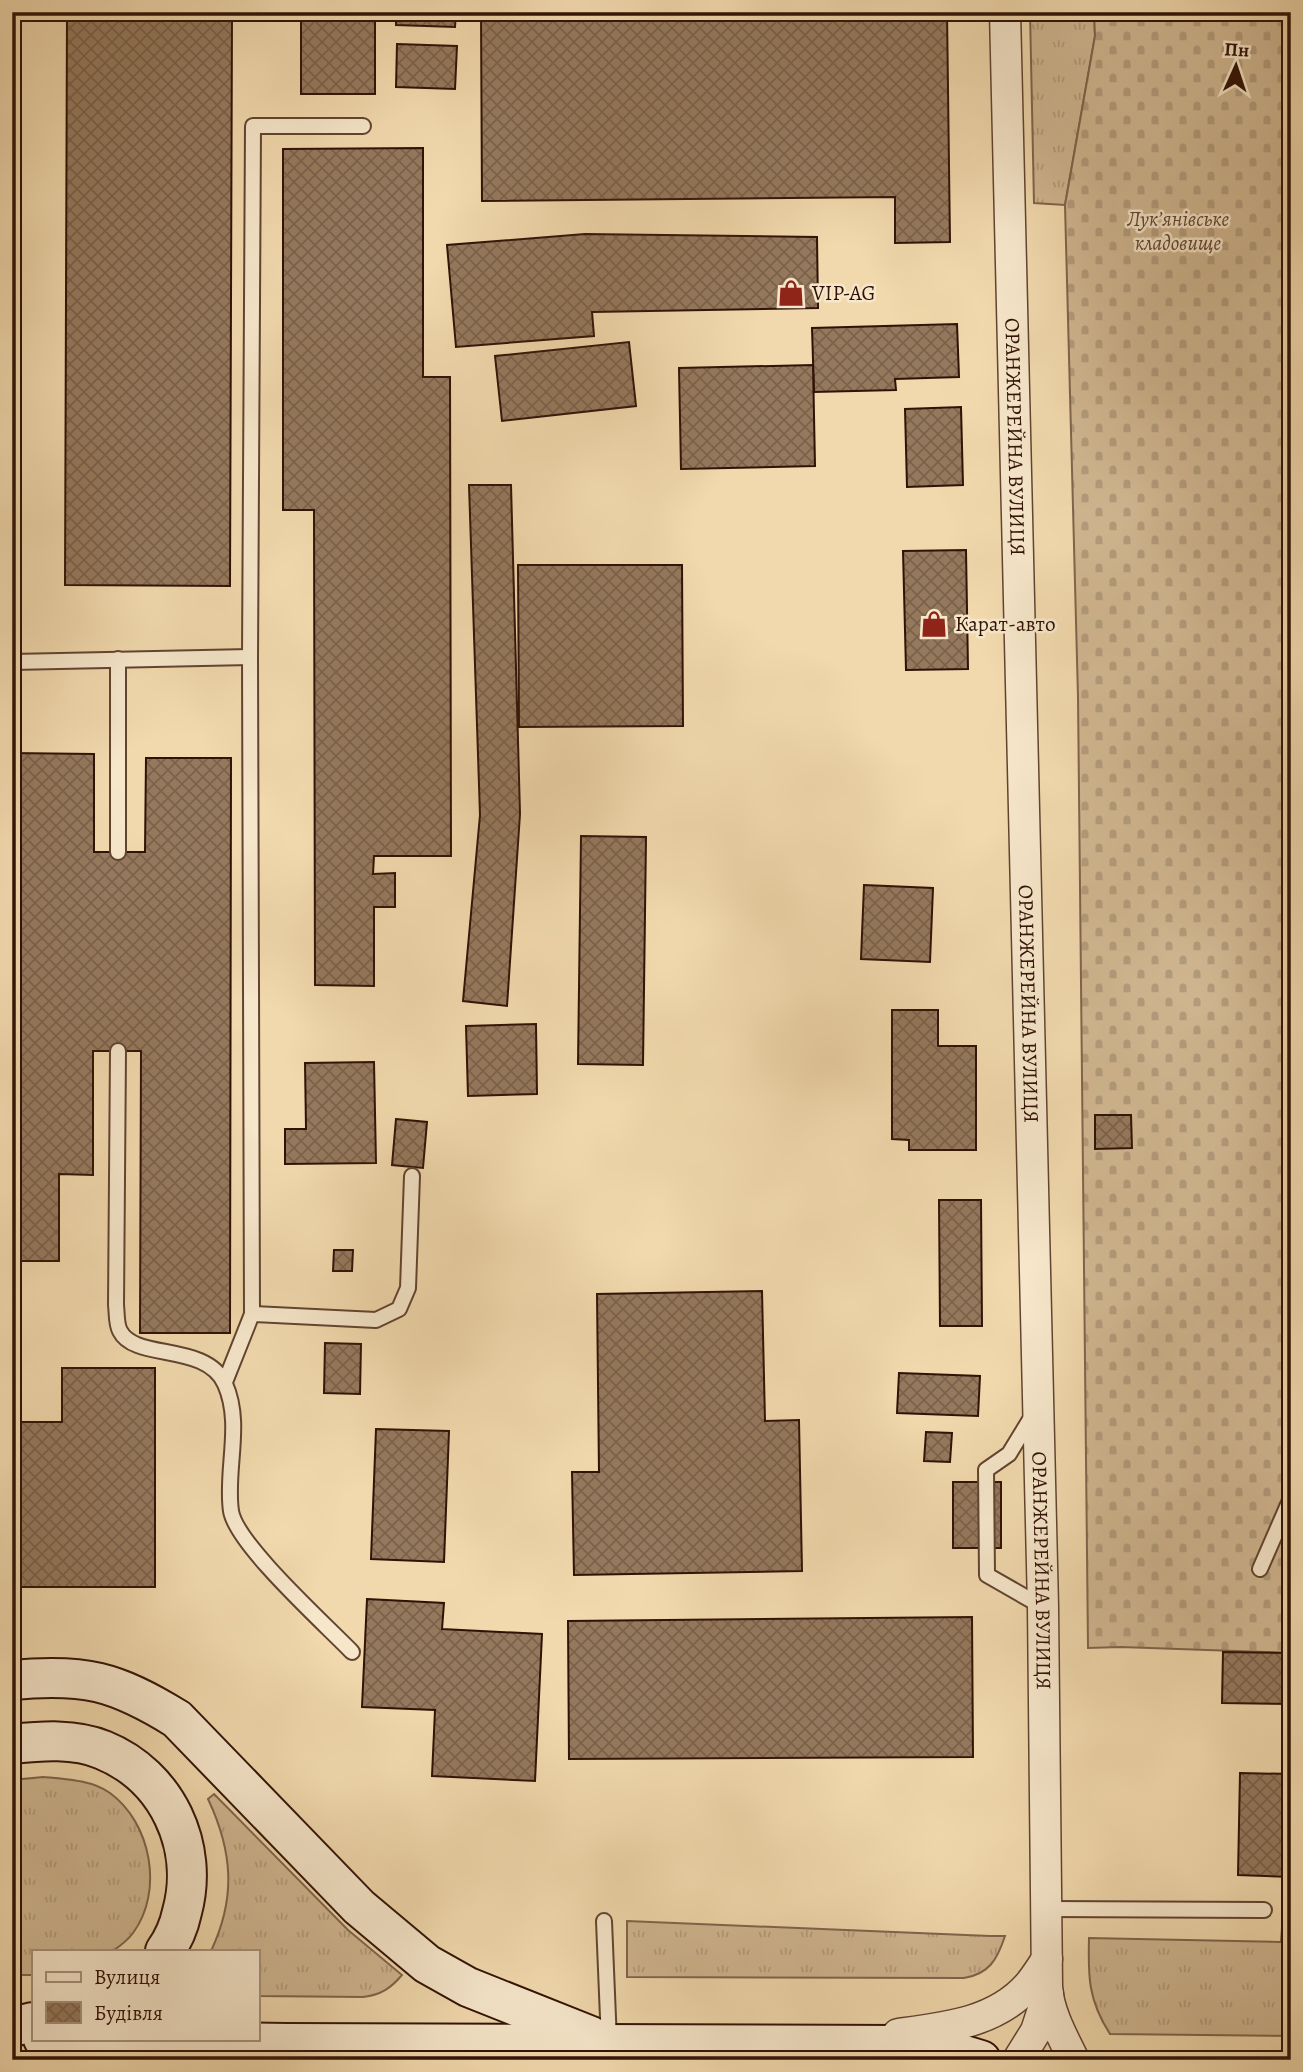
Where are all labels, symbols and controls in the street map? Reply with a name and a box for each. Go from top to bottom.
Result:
north arrow [1202,32,1272,102]
text: Пн [1224,36,1250,64]
park label: Лукʼянівське кладовище [1126,205,1229,257]
shop icon: VIP-AG [776,278,806,308]
place label: VIP-AG [811,279,875,307]
street label: ОРАНЖЕРЕЙНА ВУЛИЦЯ [998,317,1032,556]
shop icon: Карат-авто [919,609,949,639]
place label: Карат-авто [955,610,1056,638]
street label: ОРАНЖЕРЕЙНА ВУЛИЦЯ [1012,884,1045,1123]
street label: ОРАНЖЕРЕЙНА ВУЛИЦЯ [1025,1451,1058,1690]
legend [32,1950,259,2040]
text: Вулиця [94,1963,160,1991]
text: Будівля [94,1999,163,2027]

